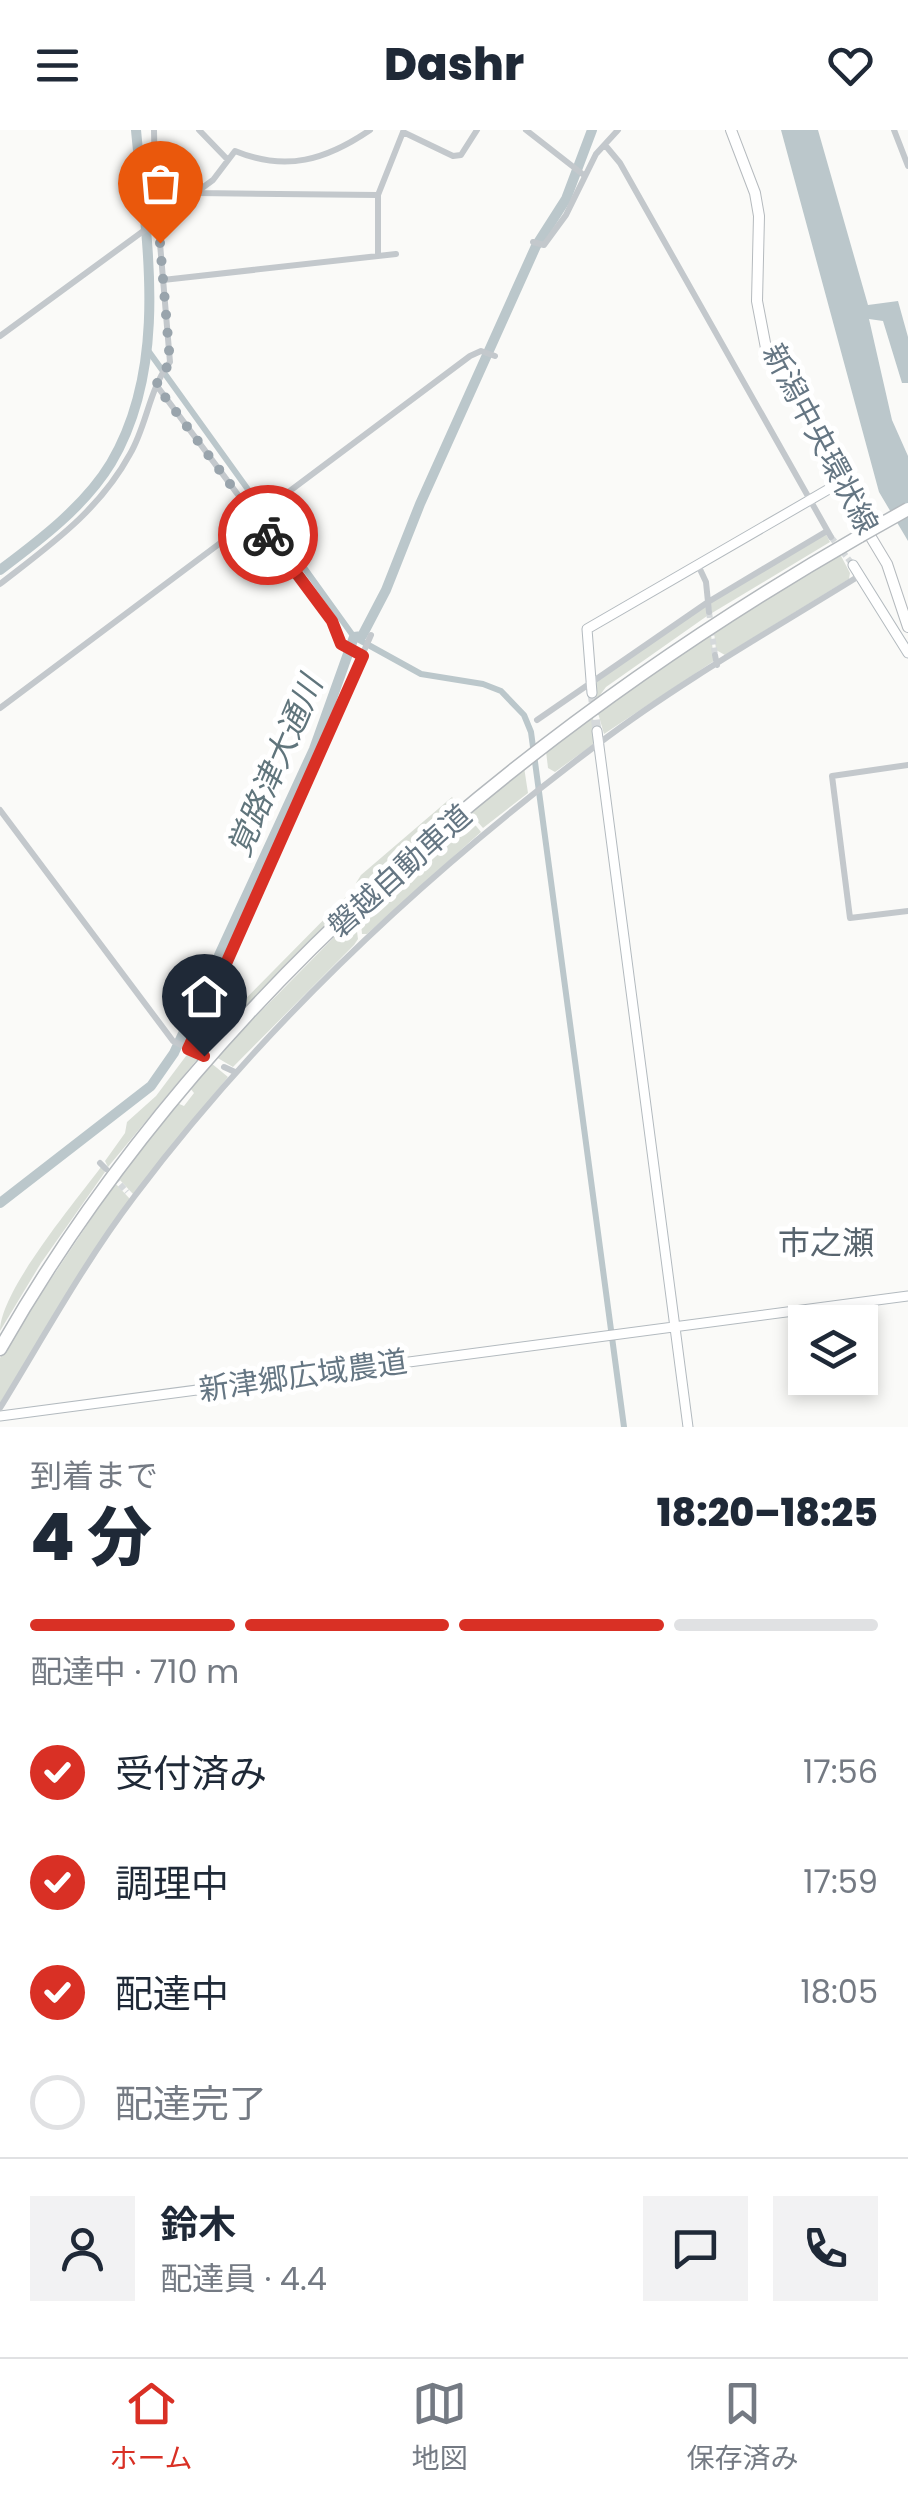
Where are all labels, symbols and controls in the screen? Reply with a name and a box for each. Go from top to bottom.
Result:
text: Dashr [384,33,524,96]
icon: menu [30,38,85,93]
icon: heart [823,38,878,93]
pin [118,141,203,244]
icon: bag [133,156,188,211]
street label: 新潟中央環状線 [752,336,889,542]
courier [218,485,318,585]
icon: bike [241,508,296,563]
water label: 覚路津大通川 [216,666,334,863]
street label: 磐越自動車道 [318,794,481,947]
pin [162,954,247,1057]
icon: home [177,969,232,1024]
district label: 市之瀬 [778,1220,874,1265]
map controls [788,1305,878,1395]
button: layers [788,1305,878,1395]
street label: 新津郷広域農道 [196,1340,410,1411]
text: 到着まで [30,1453,158,1498]
text: 18:20–18:25 [657,1486,878,1539]
text: 4 分 [30,1492,152,1583]
text: 配達中 · 710 m [30,1649,239,1694]
icon: check [30,1745,85,1800]
text: 受付済み [115,1747,267,1800]
text: 17:56 [803,1749,878,1794]
icon: check [30,1855,85,1910]
text: 調理中 [115,1857,229,1910]
text: 17:59 [803,1859,878,1904]
icon: check [30,1965,85,2020]
text: 配達中 [115,1967,229,2020]
text: 18:05 [801,1969,878,2014]
text: 配達完了 [115,2077,267,2130]
button: person [30,2196,135,2301]
button: chat [643,2196,748,2301]
button: phone [773,2196,878,2301]
text: 鈴木 [160,2198,236,2251]
text: 配達員 · 4.4 [160,2256,327,2301]
tab: ホーム [109,2376,193,2480]
tab: 地図 [412,2376,468,2480]
tab: 保存済み [686,2376,799,2480]

